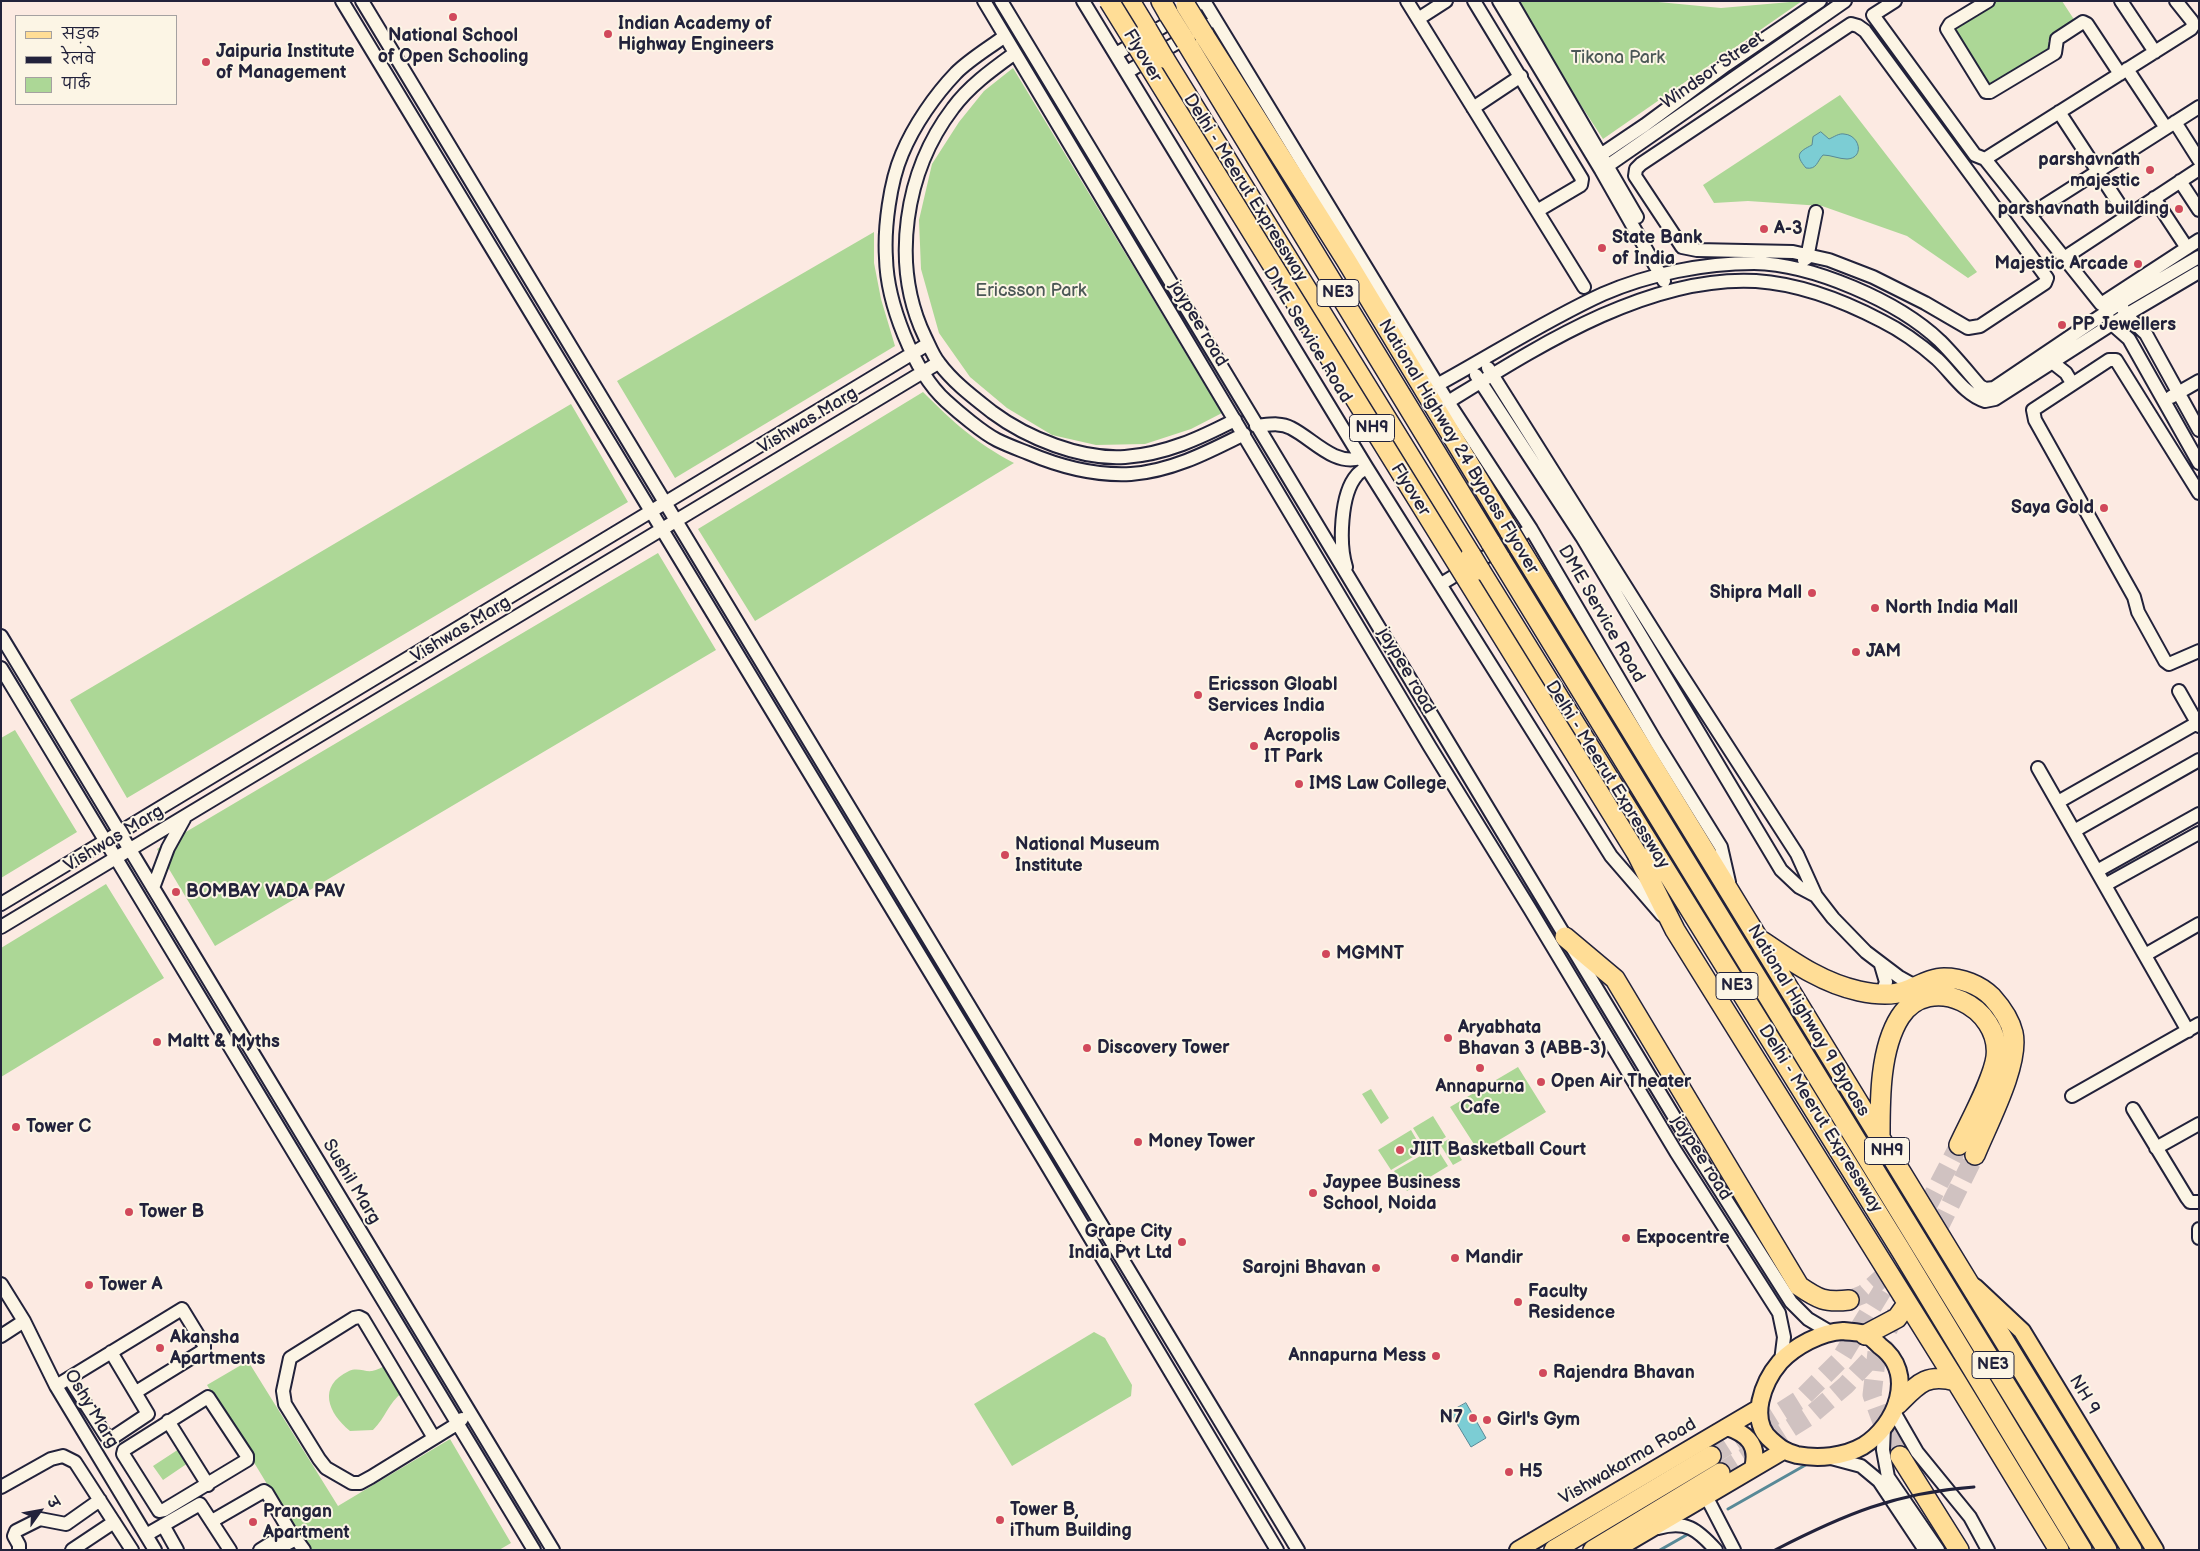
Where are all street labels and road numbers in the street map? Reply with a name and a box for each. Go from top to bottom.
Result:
street label: Flyover [1118,26,1166,86]
street label: Windsor Street [1658,28,1768,114]
street label: Delhi - Meerut Expressway [1178,90,1312,286]
street label: DME Service Road [1258,263,1356,407]
street label: jaypee road [1164,277,1232,371]
road number: NE3 [1317,280,1359,306]
street label: National Highway 24 Bypass Flyover [1373,316,1543,578]
street label: Vishwas Marg [754,383,862,459]
road number: NH9 [1350,414,1394,442]
street label: Flyover [1385,460,1435,520]
street label: DME Service Road [1553,542,1649,686]
street label: Vishwas Marg [407,592,515,668]
street label: jaypee road [1373,624,1439,718]
street label: Delhi - Meerut Expressway [1540,677,1674,873]
street label: Vishwas Marg [60,801,168,877]
street label: National Highway 9 Bypass [1742,921,1874,1121]
road number: NE3 [1716,972,1758,999]
street label: Delhi - Meerut Expressway [1753,1021,1887,1217]
street label: jaypee road [1666,1112,1736,1204]
street label: Sushil Marg [317,1136,385,1228]
road number: NH9 [1864,1138,1910,1164]
road number: NE3 [1972,1352,2014,1378]
street label: Oshy Marg [59,1366,123,1452]
street label: NH 9 [2064,1371,2104,1419]
street label: Vishwakarma Road [1556,1414,1700,1510]

